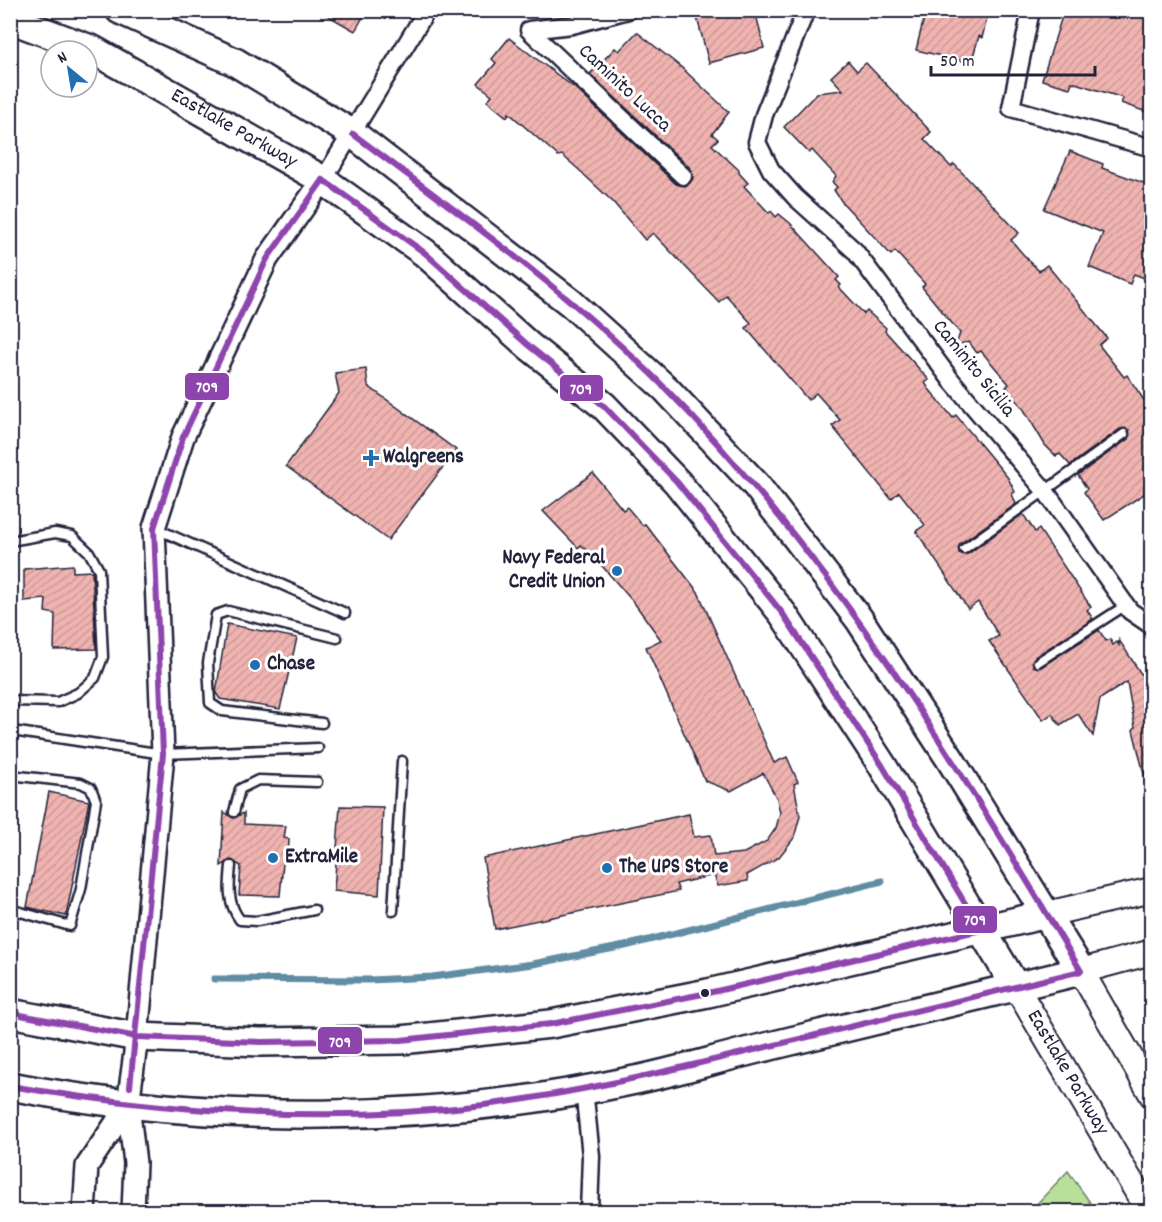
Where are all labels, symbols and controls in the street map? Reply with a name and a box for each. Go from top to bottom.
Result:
street label: Caminito Lucca [571,38,678,141]
north arrow [39,39,99,99]
scale bar [931,39,1094,77]
text: N [54,46,72,70]
text: 50 m [940,50,975,75]
street label: Eastlake Parkway [165,82,303,177]
street label: Caminito Sicilia [924,314,1023,425]
line badge: 709 [184,372,230,401]
line badge: 709 [559,374,604,402]
text: 709 [196,377,218,400]
text: 709 [570,379,592,402]
place label: Walgreens [383,443,464,473]
marker: Walgreens [364,451,378,465]
place label: Navy Federal Credit Union [502,544,606,598]
marker: Navy Federal Credit Union [610,564,624,578]
place label: Chase [267,650,315,680]
marker: Chase [248,658,262,672]
place label: ExtraMile [285,843,358,873]
marker: ExtraMile [266,851,280,865]
place label: The UPS Store [619,853,728,883]
marker: The UPS Store [600,861,614,875]
line badge: 709 [952,905,998,934]
text: 709 [964,910,986,933]
unlabelled marker [699,987,711,999]
street label: Eastlake Parkway [1018,1005,1116,1142]
line badge: 709 [317,1026,363,1055]
text: 709 [329,1032,351,1055]

